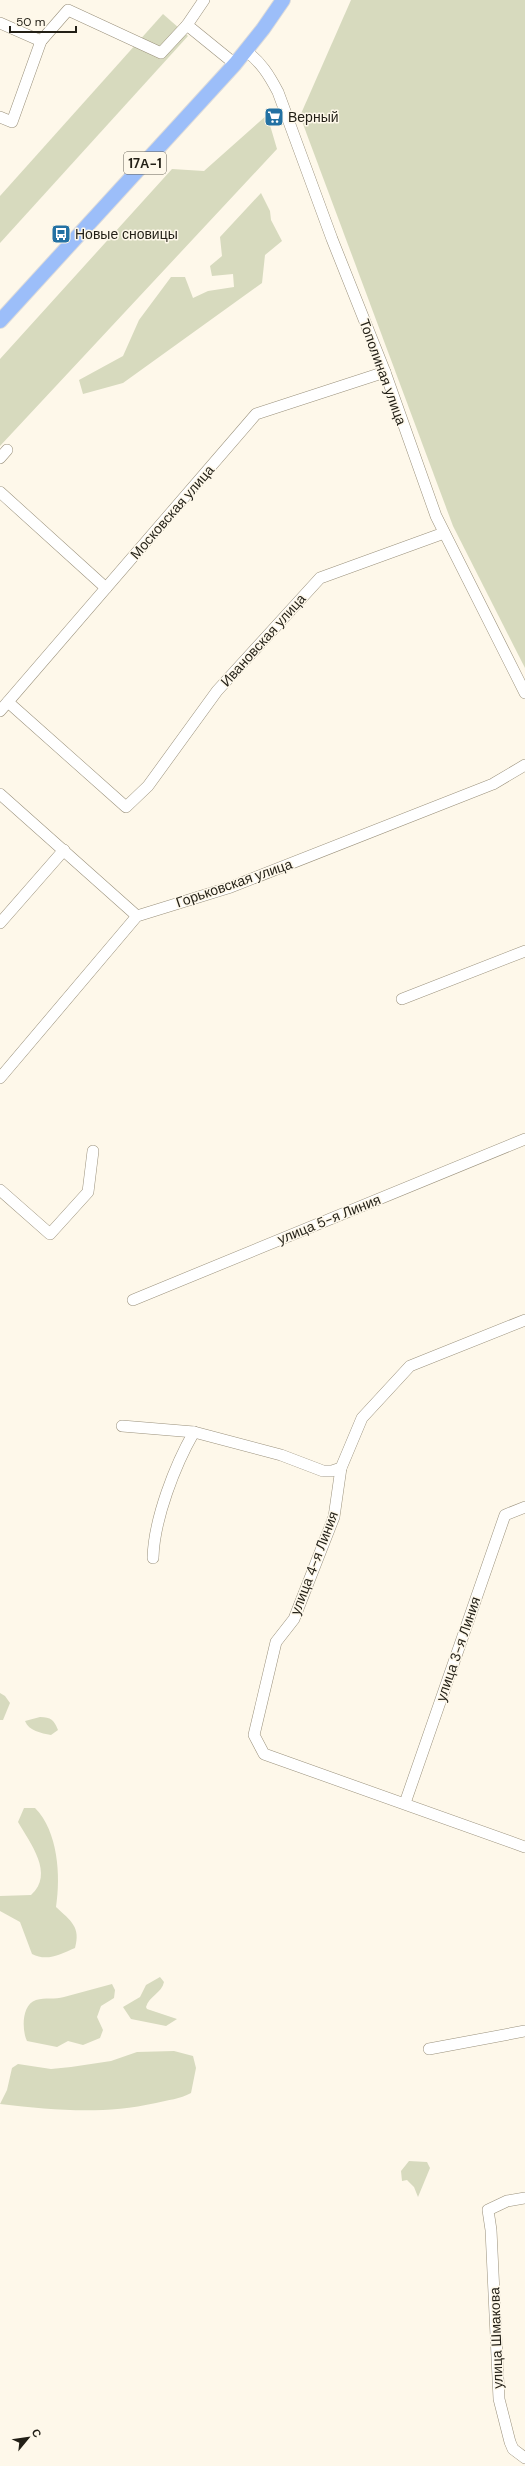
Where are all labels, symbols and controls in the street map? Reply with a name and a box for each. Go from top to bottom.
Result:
scale bar [10,8,76,34]
text: 50 m [16,14,45,30]
supermarket icon: Верный [263,106,285,128]
place label: Верный [288,108,339,126]
road number: 17А-1 [124,152,166,174]
bus stop icon: Новые сновицы [50,223,72,245]
place label: Новые сновицы [75,225,178,243]
street label: Тополиная улица [355,316,411,428]
street label: Московская улица [126,461,218,563]
street label: Ивановская улица [217,590,310,690]
street label: Горьковская улица [173,855,295,911]
street label: улица 5-я Линия [275,1190,383,1248]
street label: улица 4-я Линия [286,1509,342,1617]
street label: улица 3-я Линия [432,1594,484,1704]
street label: улица Шмакова [485,2287,507,2389]
north arrow [8,2418,48,2458]
text: С [29,2426,45,2440]

